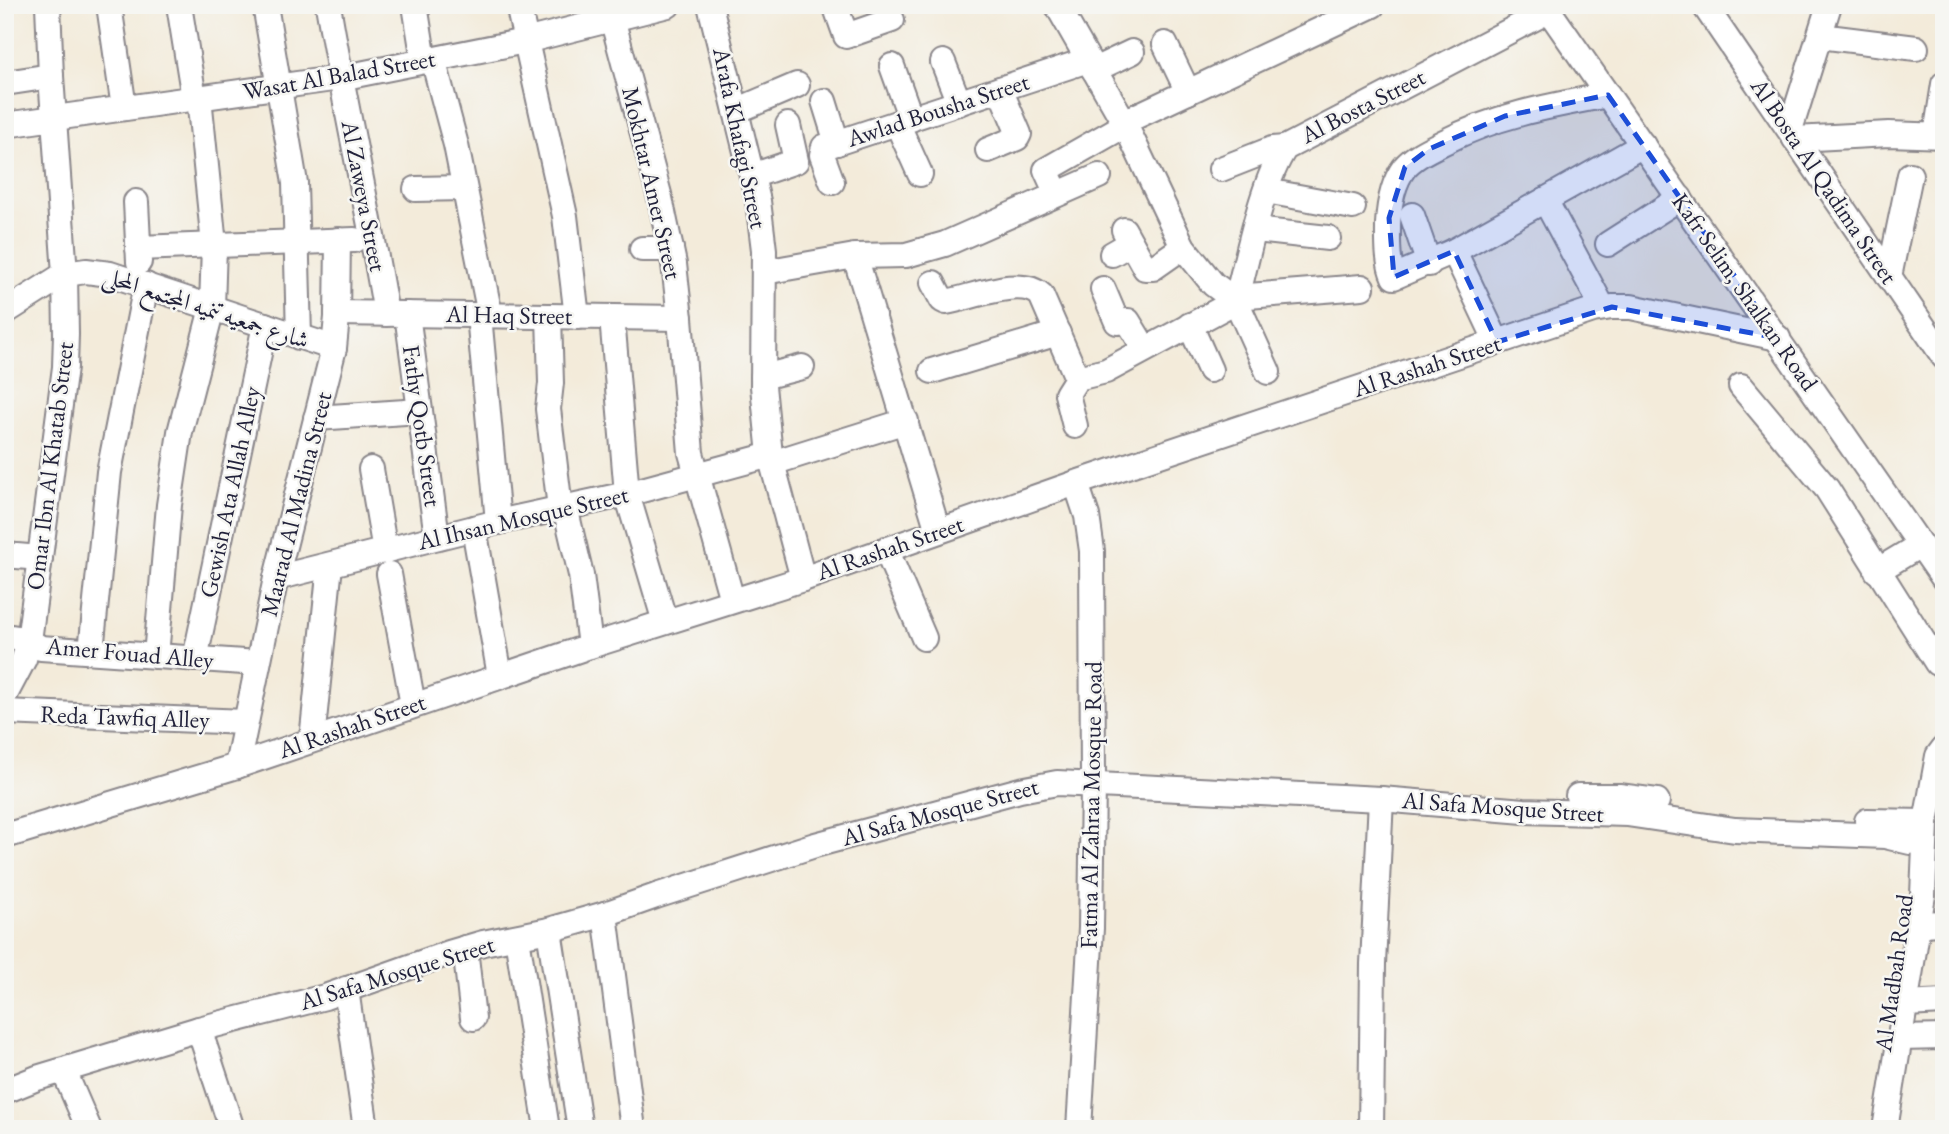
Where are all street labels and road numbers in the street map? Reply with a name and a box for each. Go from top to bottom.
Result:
street label: Wasat Al Balad Street [240,42,438,107]
street label: Arafa Khafagi Street [706,44,775,232]
street label: Al Bosta Street [1294,61,1431,151]
street label: Awlad Bousha Street [842,65,1033,154]
street label: Al Bosta Al Qadima Street [1743,71,1905,290]
street label: Mokhtar Amer Street [615,84,690,282]
street label: Al Zaweya Street [334,117,394,275]
street label: Kafr Selim, Shalkan Road [1665,187,1826,398]
street label: شارع جمعيه تنميه المجتمع المحلى [97,260,313,362]
street label: Al Haq Street [445,298,573,331]
street label: Al Rashah Street [1348,327,1505,404]
street label: Omar Ibn Al Khatab Street [19,340,80,592]
street label: Fathy Qotb Street [396,343,449,509]
street label: Gewish Ata Allah Alley [192,383,267,601]
street label: Maarad Al Madina Street [253,388,339,619]
street label: Al Ihsan Mosque Street [414,478,632,557]
street label: Al Rashah Street [811,508,968,587]
street label: Amer Fouad Alley [44,630,216,675]
street label: Fatma Al Zahraa Mosque Road [1072,660,1109,949]
street label: Al Rashah Street [273,686,430,765]
street label: Reda Tawfiq Alley [40,698,211,735]
street label: Al Safa Mosque Street [837,770,1042,853]
street label: Al Safa Mosque Street [1400,784,1605,829]
street label: Al Madbah Road [1867,891,1920,1055]
street label: Al Safa Mosque Street [295,928,498,1017]

